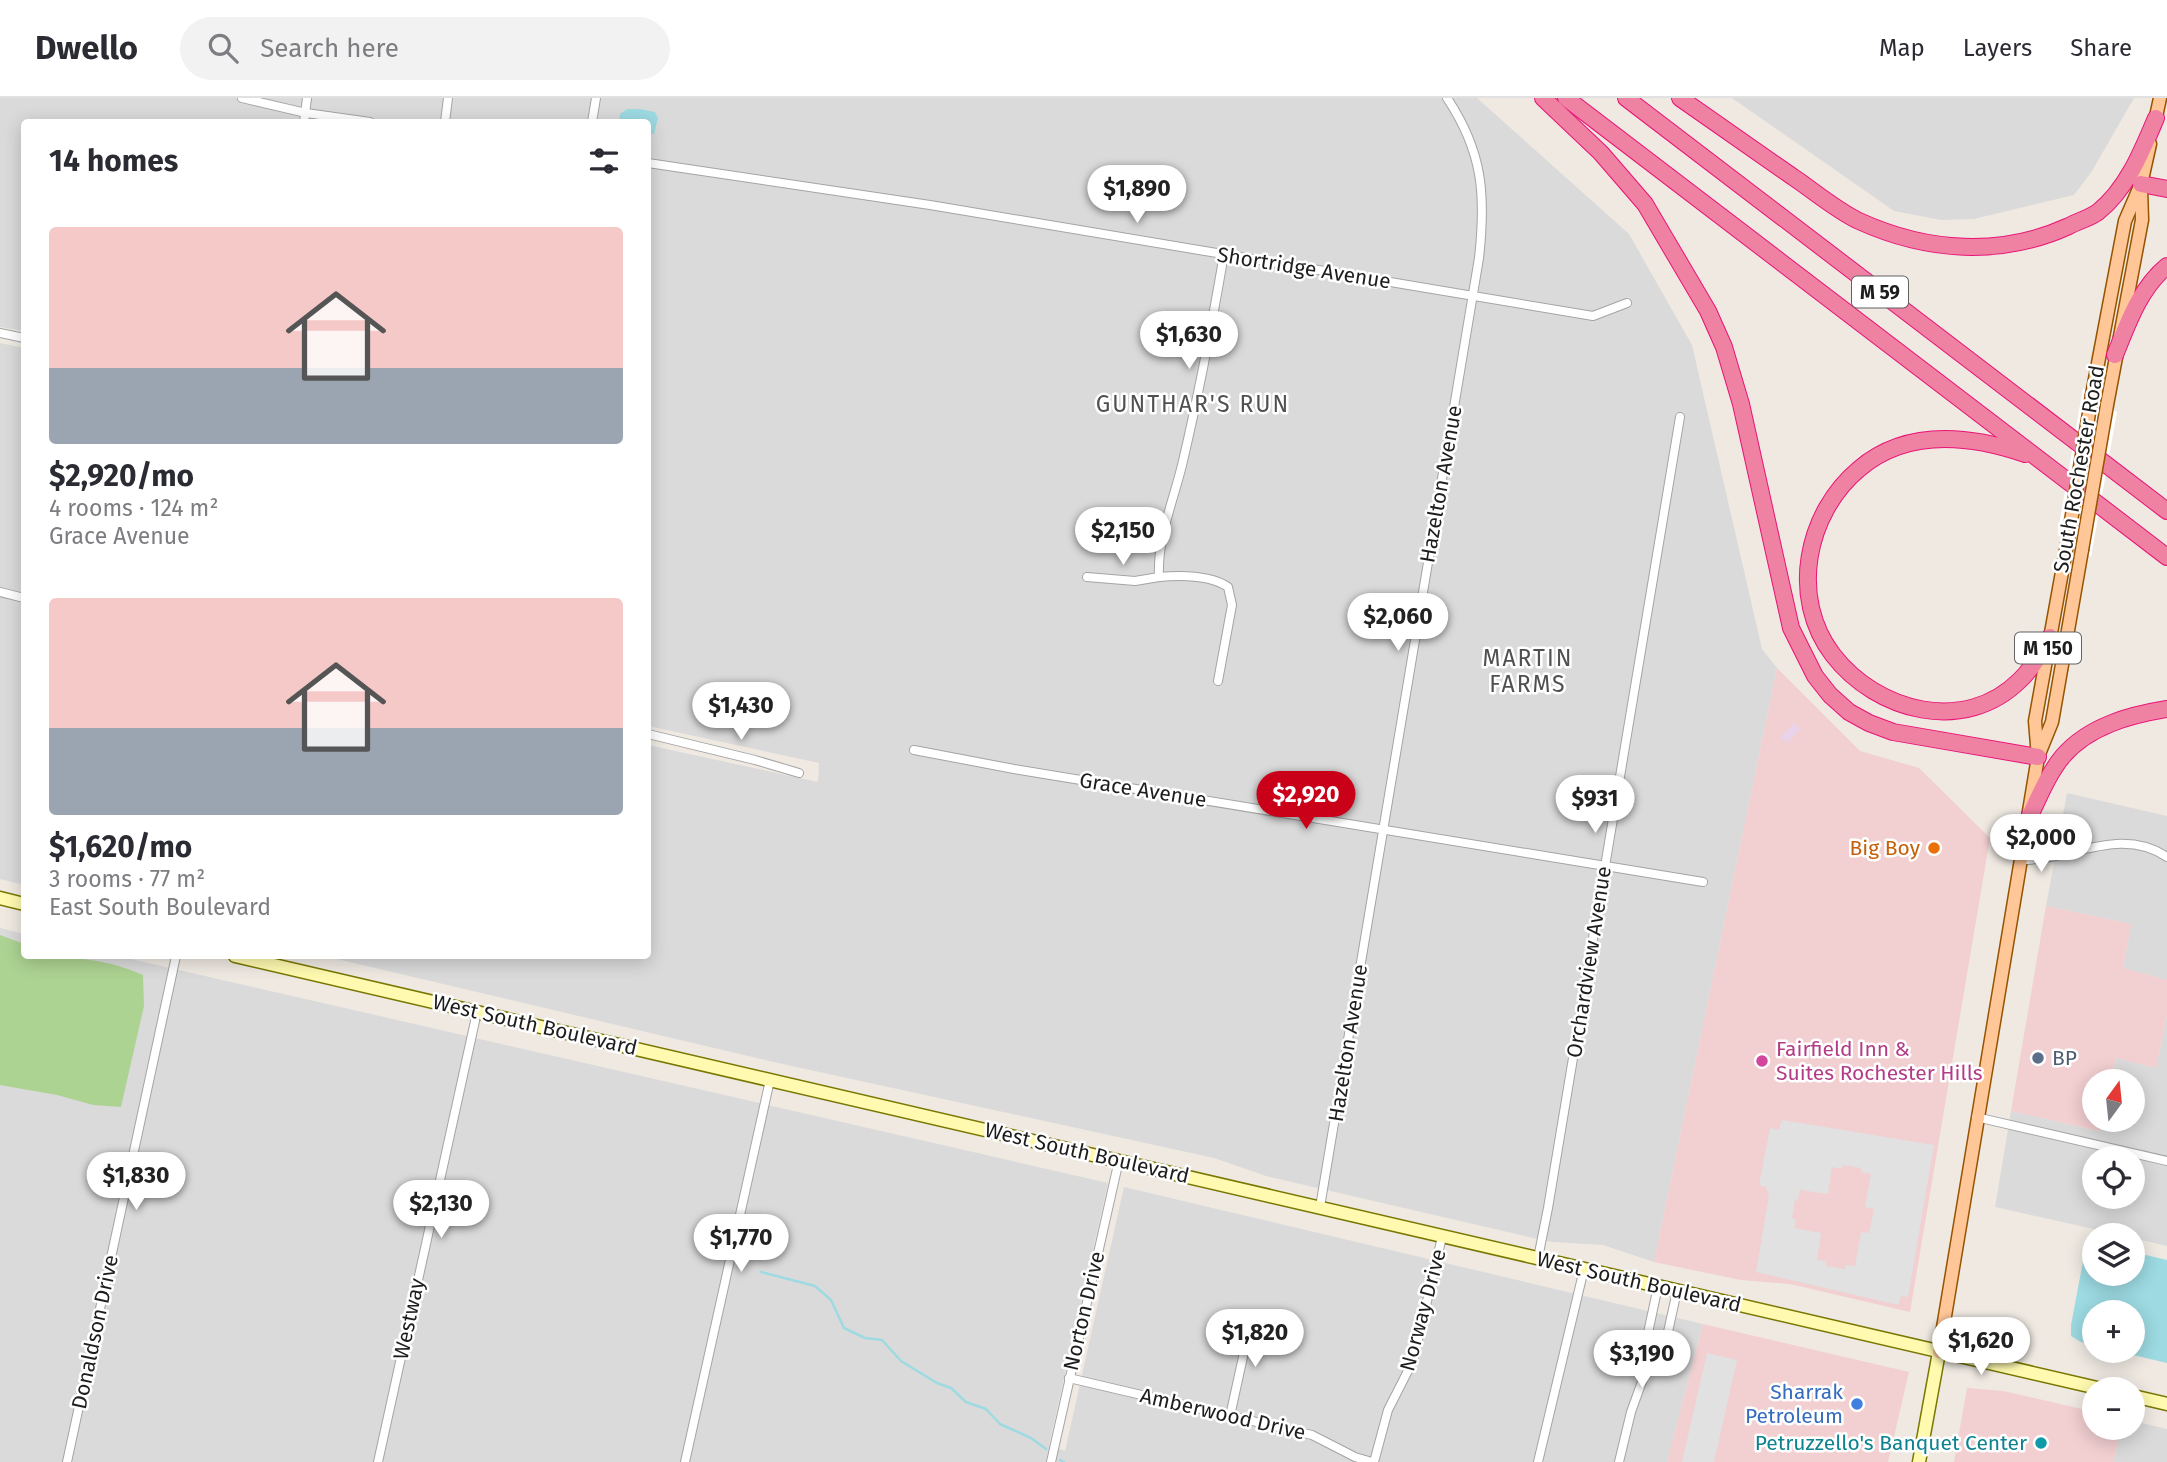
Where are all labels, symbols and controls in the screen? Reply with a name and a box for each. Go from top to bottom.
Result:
search box [180,17,670,80]
text: Dwello [35,28,138,68]
icon: search [204,29,242,67]
text: Search here [260,33,399,64]
text: Map [1879,34,1925,62]
text: Layers [1963,34,2032,62]
text: Share [2070,34,2132,62]
icon: filters [585,142,623,180]
text: 14 homes [49,143,178,179]
pin: $1,890 [1080,166,1194,225]
text: $1,890 [1103,174,1171,202]
street label: Shortridge Avenue [1215,241,1393,295]
icon: home [273,273,399,399]
road number: M 59 [1852,276,1908,308]
pin: $1,630 [1132,312,1246,371]
text: $1,630 [1156,320,1222,348]
street label: South Rochester Road [2048,363,2110,575]
district label: GUNTHAR'S RUN [1096,390,1290,418]
street label: Hazelton Avenue [1414,403,1468,565]
text: $2,920/mo [49,458,194,494]
text: 4 rooms · 124 m² [49,494,218,522]
pin: $2,150 [1066,508,1180,567]
text: $2,150 [1091,516,1155,544]
text: Grace Avenue [49,522,190,550]
pin: $2,060 [1341,594,1455,653]
text: $2,060 [1363,602,1433,630]
road number: M 150 [2015,632,2081,664]
icon: home [273,644,399,770]
district label: MARTIN FARMS [1483,644,1573,698]
pin: $1,430 [684,682,798,742]
text: $1,430 [708,691,774,719]
street label: Grace Avenue [1078,767,1208,813]
pin: $2,920 [1249,772,1363,831]
pin: $931 [1554,776,1636,835]
text: $2,920 [1272,780,1340,808]
text: $931 [1572,784,1618,812]
pin: $2,000 [1984,814,2098,874]
text: $2,000 [2006,823,2076,851]
text: $1,620/mo [49,829,192,865]
place label: Big Boy [1850,835,1921,861]
marker: Big Boy [1926,840,1942,856]
street label: Orchardview Avenue [1561,864,1617,1060]
text: 3 rooms · 77 m² [49,865,205,893]
text: East South Boulevard [49,893,271,921]
street label: Hazelton Avenue [1323,962,1373,1124]
street label: West South Boulevard [430,989,640,1061]
place label: Fairfield Inn & Suites Rochester Hills [1776,1036,1983,1086]
place label: BP [2052,1045,2077,1071]
marker: BP [2030,1050,2046,1066]
marker: Fairfield Inn & Suites Rochester Hills [1754,1053,1770,1069]
north arrow [2082,1069,2146,1132]
map controls [2082,1069,2145,1440]
street label: West South Boulevard [982,1117,1192,1189]
button: locate [2082,1146,2145,1209]
pin: $1,830 [79,1152,193,1212]
text: $1,830 [103,1161,169,1189]
pin: $2,130 [384,1180,498,1240]
text: $2,130 [409,1189,473,1217]
pin: $1,770 [684,1214,798,1274]
text: $1,770 [710,1223,772,1251]
button: layers [2082,1223,2145,1286]
street label: Norway Drive [1394,1246,1452,1374]
street label: West South Boulevard [1534,1246,1744,1318]
street label: Norton Drive [1058,1249,1110,1373]
street label: Donaldson Drive [66,1252,124,1412]
street label: Westway [388,1275,430,1362]
button: + [2082,1300,2145,1363]
pin: $1,820 [1198,1310,1312,1369]
text: $1,820 [1222,1318,1288,1346]
pin: $1,620 [1924,1318,2038,1377]
text: $1,620 [1948,1326,2014,1354]
pin: $3,190 [1585,1330,1699,1390]
text: $3,190 [1610,1339,1674,1367]
button: − [2082,1377,2145,1440]
place label: Sharrak Petroleum [1745,1379,1843,1429]
street label: Amberwood Drive [1138,1382,1308,1446]
marker: Sharrak Petroleum [1849,1396,1865,1412]
place label: Petruzzello's Banquet Center [1755,1430,2027,1456]
marker: Petruzzello's Banquet Center [2033,1435,2049,1451]

